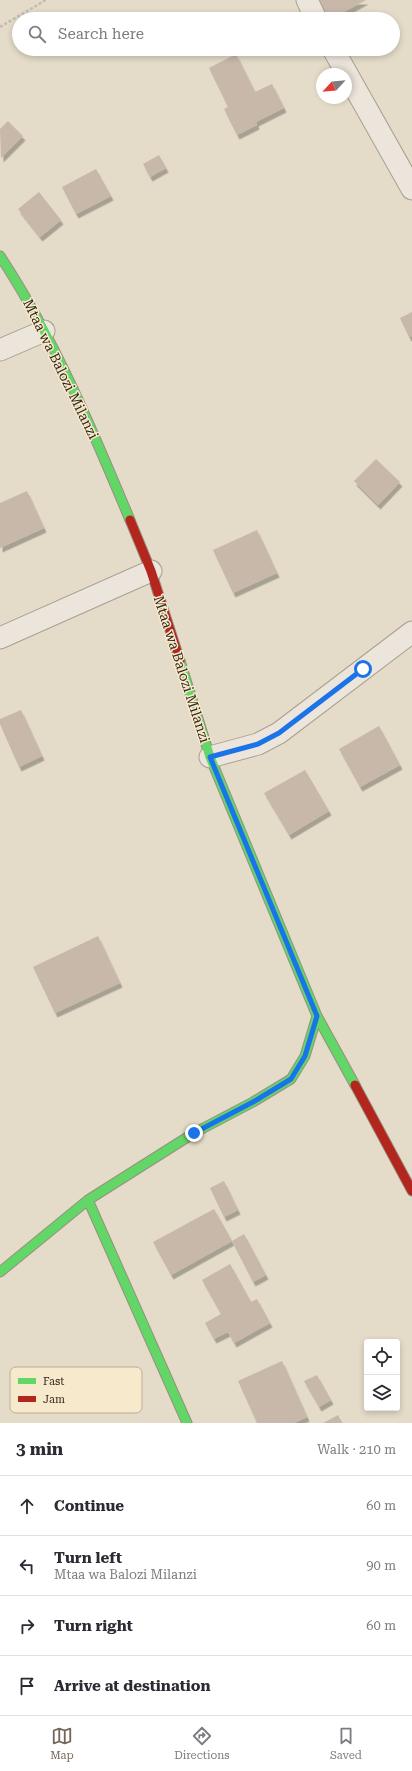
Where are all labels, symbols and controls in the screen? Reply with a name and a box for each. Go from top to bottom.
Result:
search box [12,12,400,56]
icon: search [26,23,48,45]
text: Search here [58,25,144,43]
north arrow [316,68,352,104]
street label: Mtaa wa Balozi Milanzi [20,296,102,442]
street label: Mtaa wa Balozi Milanzi [151,593,214,745]
route start [354,660,372,678]
route end [185,1124,203,1142]
map controls [364,1339,400,1411]
button: locate [364,1339,400,1375]
legend [10,1367,142,1413]
text: Fast [43,1375,64,1388]
button: layers [364,1375,400,1411]
text: Jam [43,1393,65,1406]
text: 3 min [16,1439,63,1459]
text: Walk · 210 m [317,1442,396,1457]
icon: ahead [16,1495,38,1517]
text: Continue [54,1497,124,1515]
text: 60 m [366,1498,396,1513]
text: Turn left [54,1549,122,1567]
icon: left [16,1555,38,1577]
text: 90 m [366,1558,396,1573]
text: Mtaa wa Balozi Milanzi [54,1567,197,1582]
icon: right [16,1615,38,1637]
text: Turn right [54,1617,133,1635]
text: 60 m [366,1618,396,1633]
icon: arrive [16,1675,38,1697]
text: Arrive at destination [54,1677,210,1695]
tab: Map [50,1725,74,1762]
tab: Directions [174,1725,230,1762]
tab: Saved [330,1725,362,1762]

